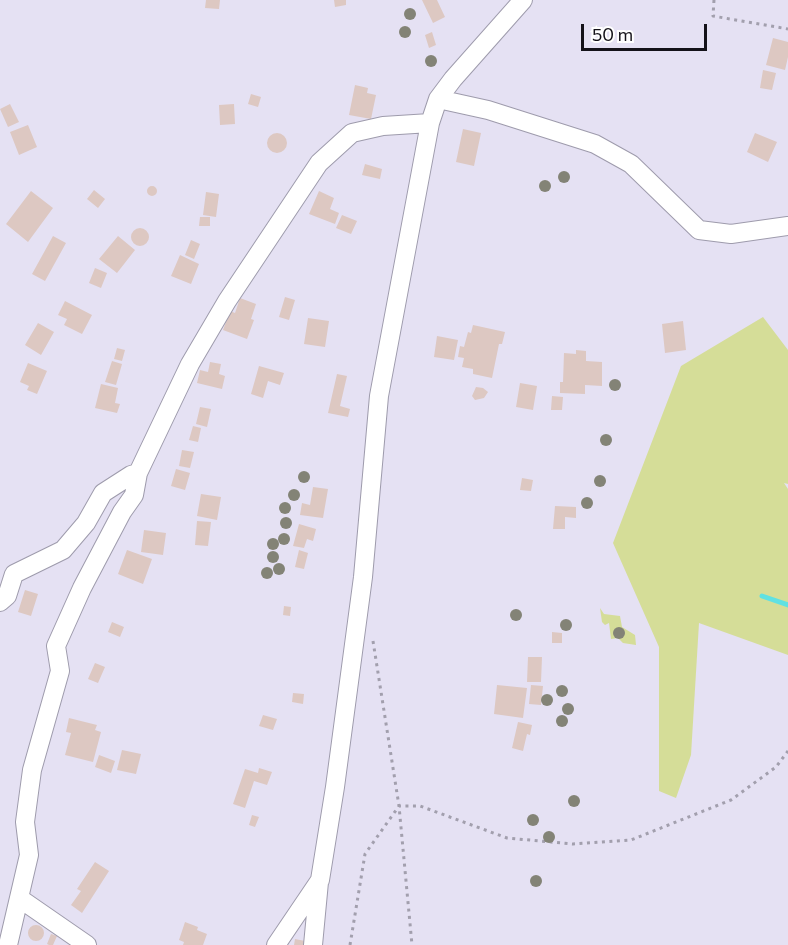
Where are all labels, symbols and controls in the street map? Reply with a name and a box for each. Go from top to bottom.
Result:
scale bar [584,12,710,50]
text: 50 m [592,23,633,45]

